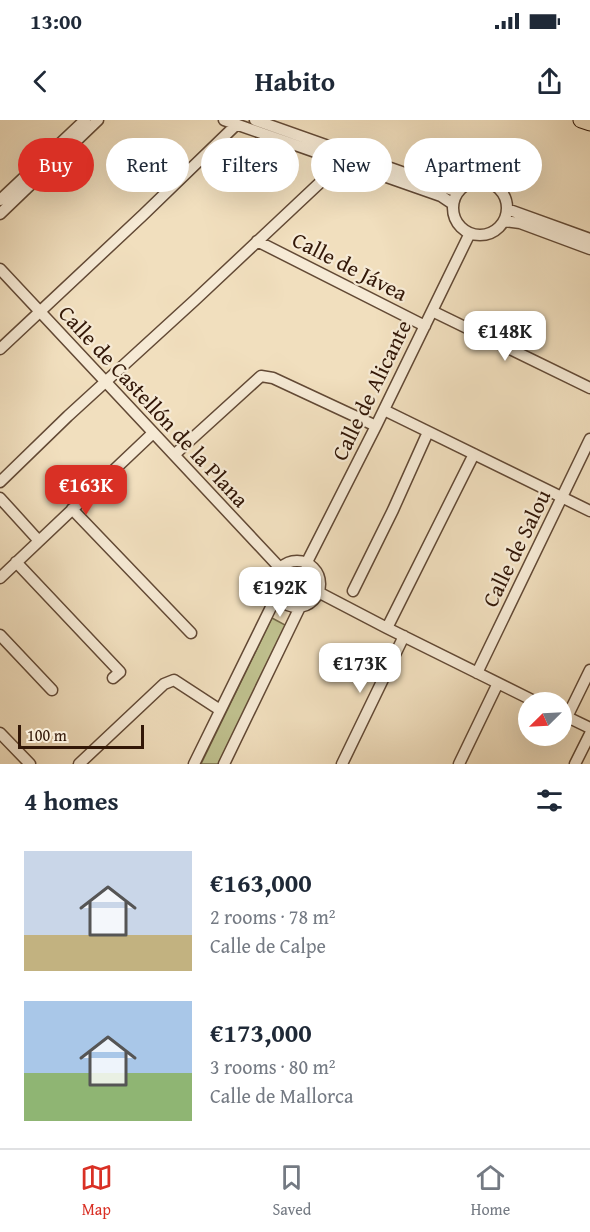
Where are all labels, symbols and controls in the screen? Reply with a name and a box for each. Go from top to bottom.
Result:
text: 13:00 [30,5,82,37]
text: Habito [255,61,335,101]
icon: back [24,65,57,98]
icon: share [533,65,566,98]
chip: Buy [18,138,94,192]
chip: Rent [106,138,189,192]
chip: Filters [201,138,299,192]
chip: New [311,138,392,192]
chip: Apartment [404,138,542,192]
street label: Calle de Jávea [287,223,414,309]
street label: Calle de Castellón de la Plana [52,298,257,515]
pin: €148K [463,311,547,362]
street label: Calle de Alicante [323,314,419,466]
text: €148K [478,316,532,345]
pin: €163K [44,465,128,516]
text: €163K [59,470,113,499]
street label: Calle de Salou [474,484,558,612]
pin: €192K [238,567,322,618]
text: €192K [253,572,307,601]
pin: €173K [318,643,402,694]
text: €173K [333,648,387,677]
north arrow [518,692,572,746]
map controls [518,692,572,746]
scale bar [18,722,144,750]
text: 100 m [27,723,67,747]
text: 4 homes [24,781,119,820]
icon: filters [533,784,566,817]
text: €163,000 [210,863,312,902]
icon: home [72,875,144,947]
text: 2 rooms · 78 m² [210,902,336,931]
text: Calle de Calpe [210,931,326,960]
text: €173,000 [210,1013,312,1052]
icon: home [72,1025,144,1097]
text: 3 rooms · 80 m² [210,1052,336,1081]
text: Calle de Mallorca [210,1081,353,1110]
tab: Map [80,1161,113,1221]
tab: Saved [272,1161,311,1221]
tab: Home [471,1161,510,1221]

